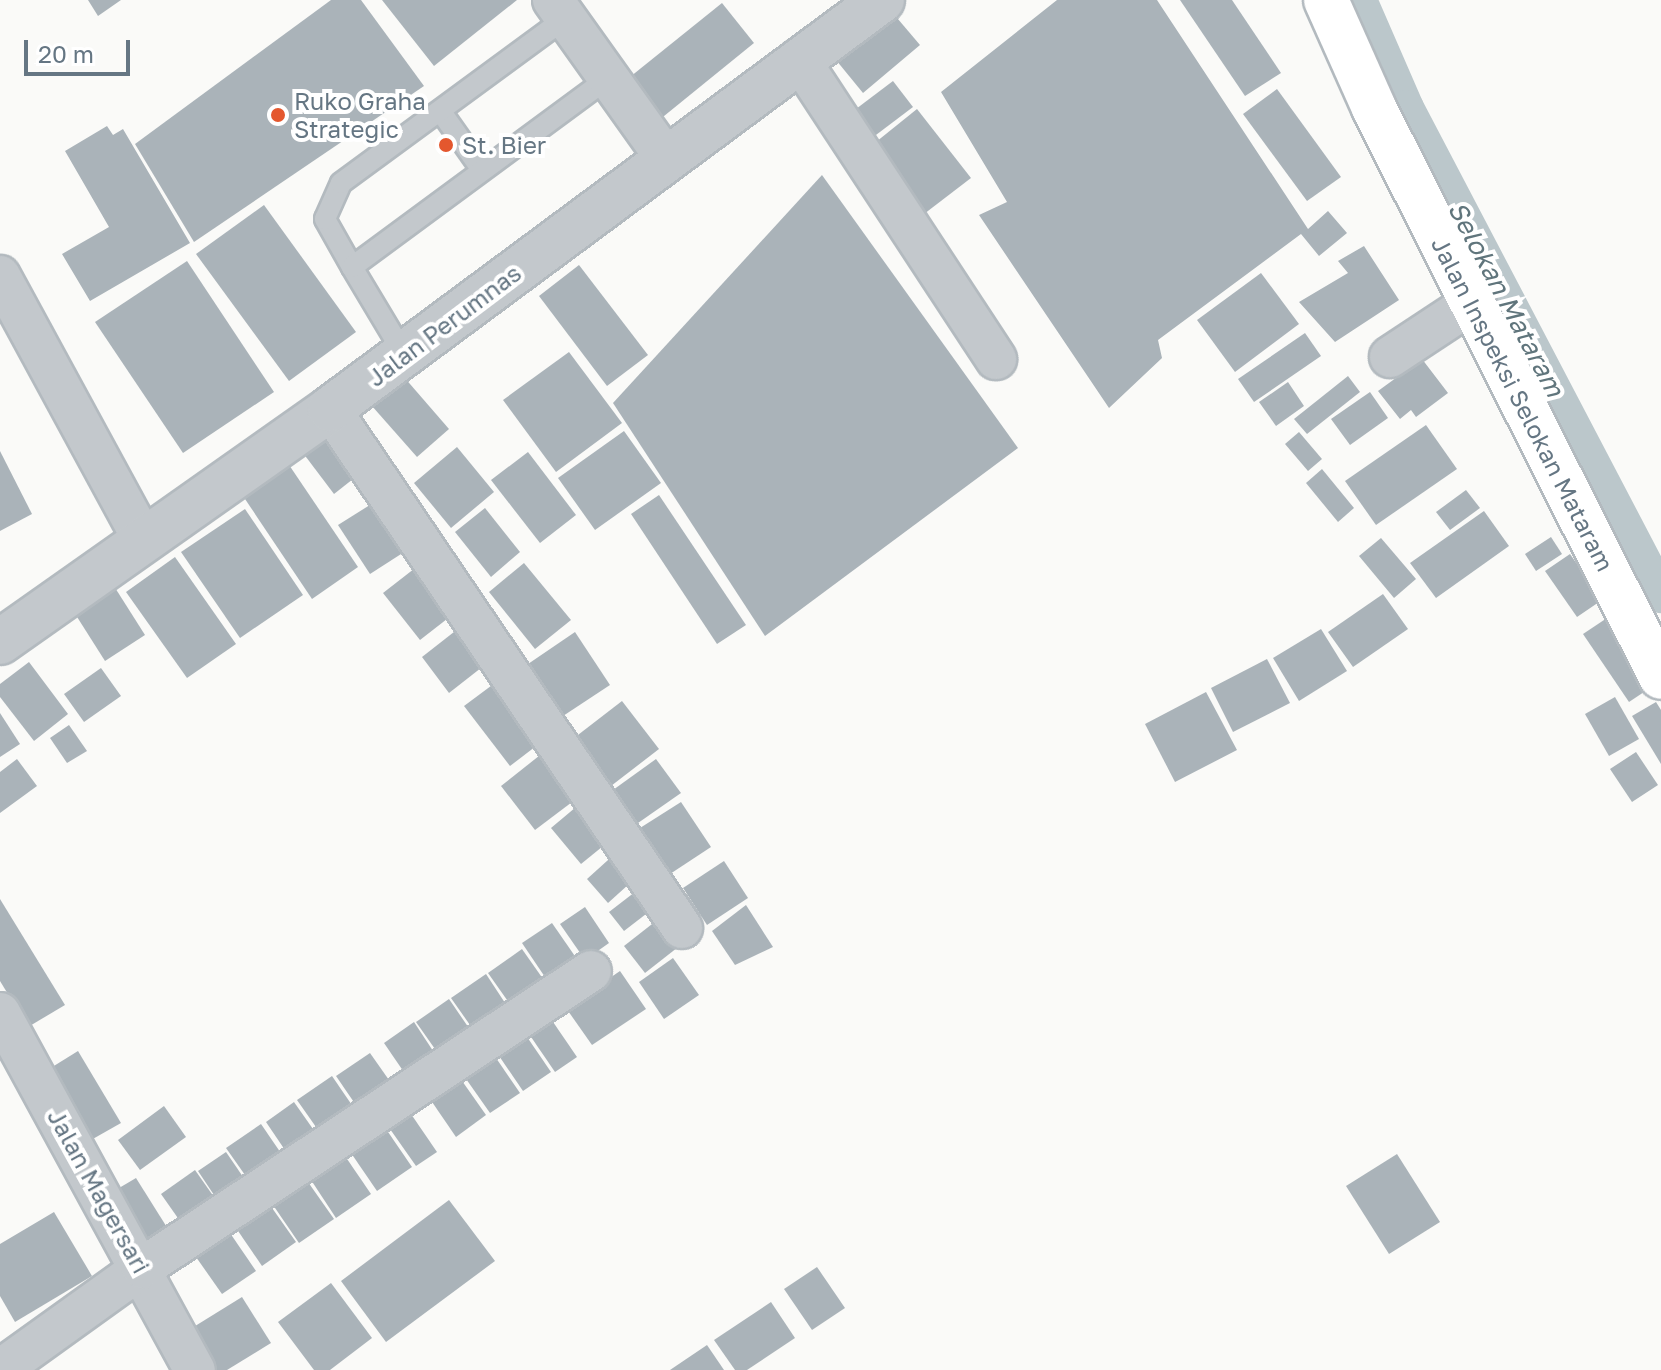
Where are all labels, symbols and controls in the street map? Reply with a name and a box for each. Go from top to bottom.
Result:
scale bar [28,24,134,74]
text: 20 m [38,39,94,68]
place label: Ruko Graha Strategic [294,87,426,143]
marker: Ruko Graha Strategic [269,106,287,124]
place label: St. Bier [462,131,546,159]
marker: St. Bier [437,136,455,154]
water label: Selokan Mataram [1441,196,1571,402]
street label: Jalan Inspeksi Selokan Mataram [1426,232,1620,576]
street label: Jalan Perumnas [362,258,526,392]
street label: Jalan Magersari [42,1104,156,1278]

